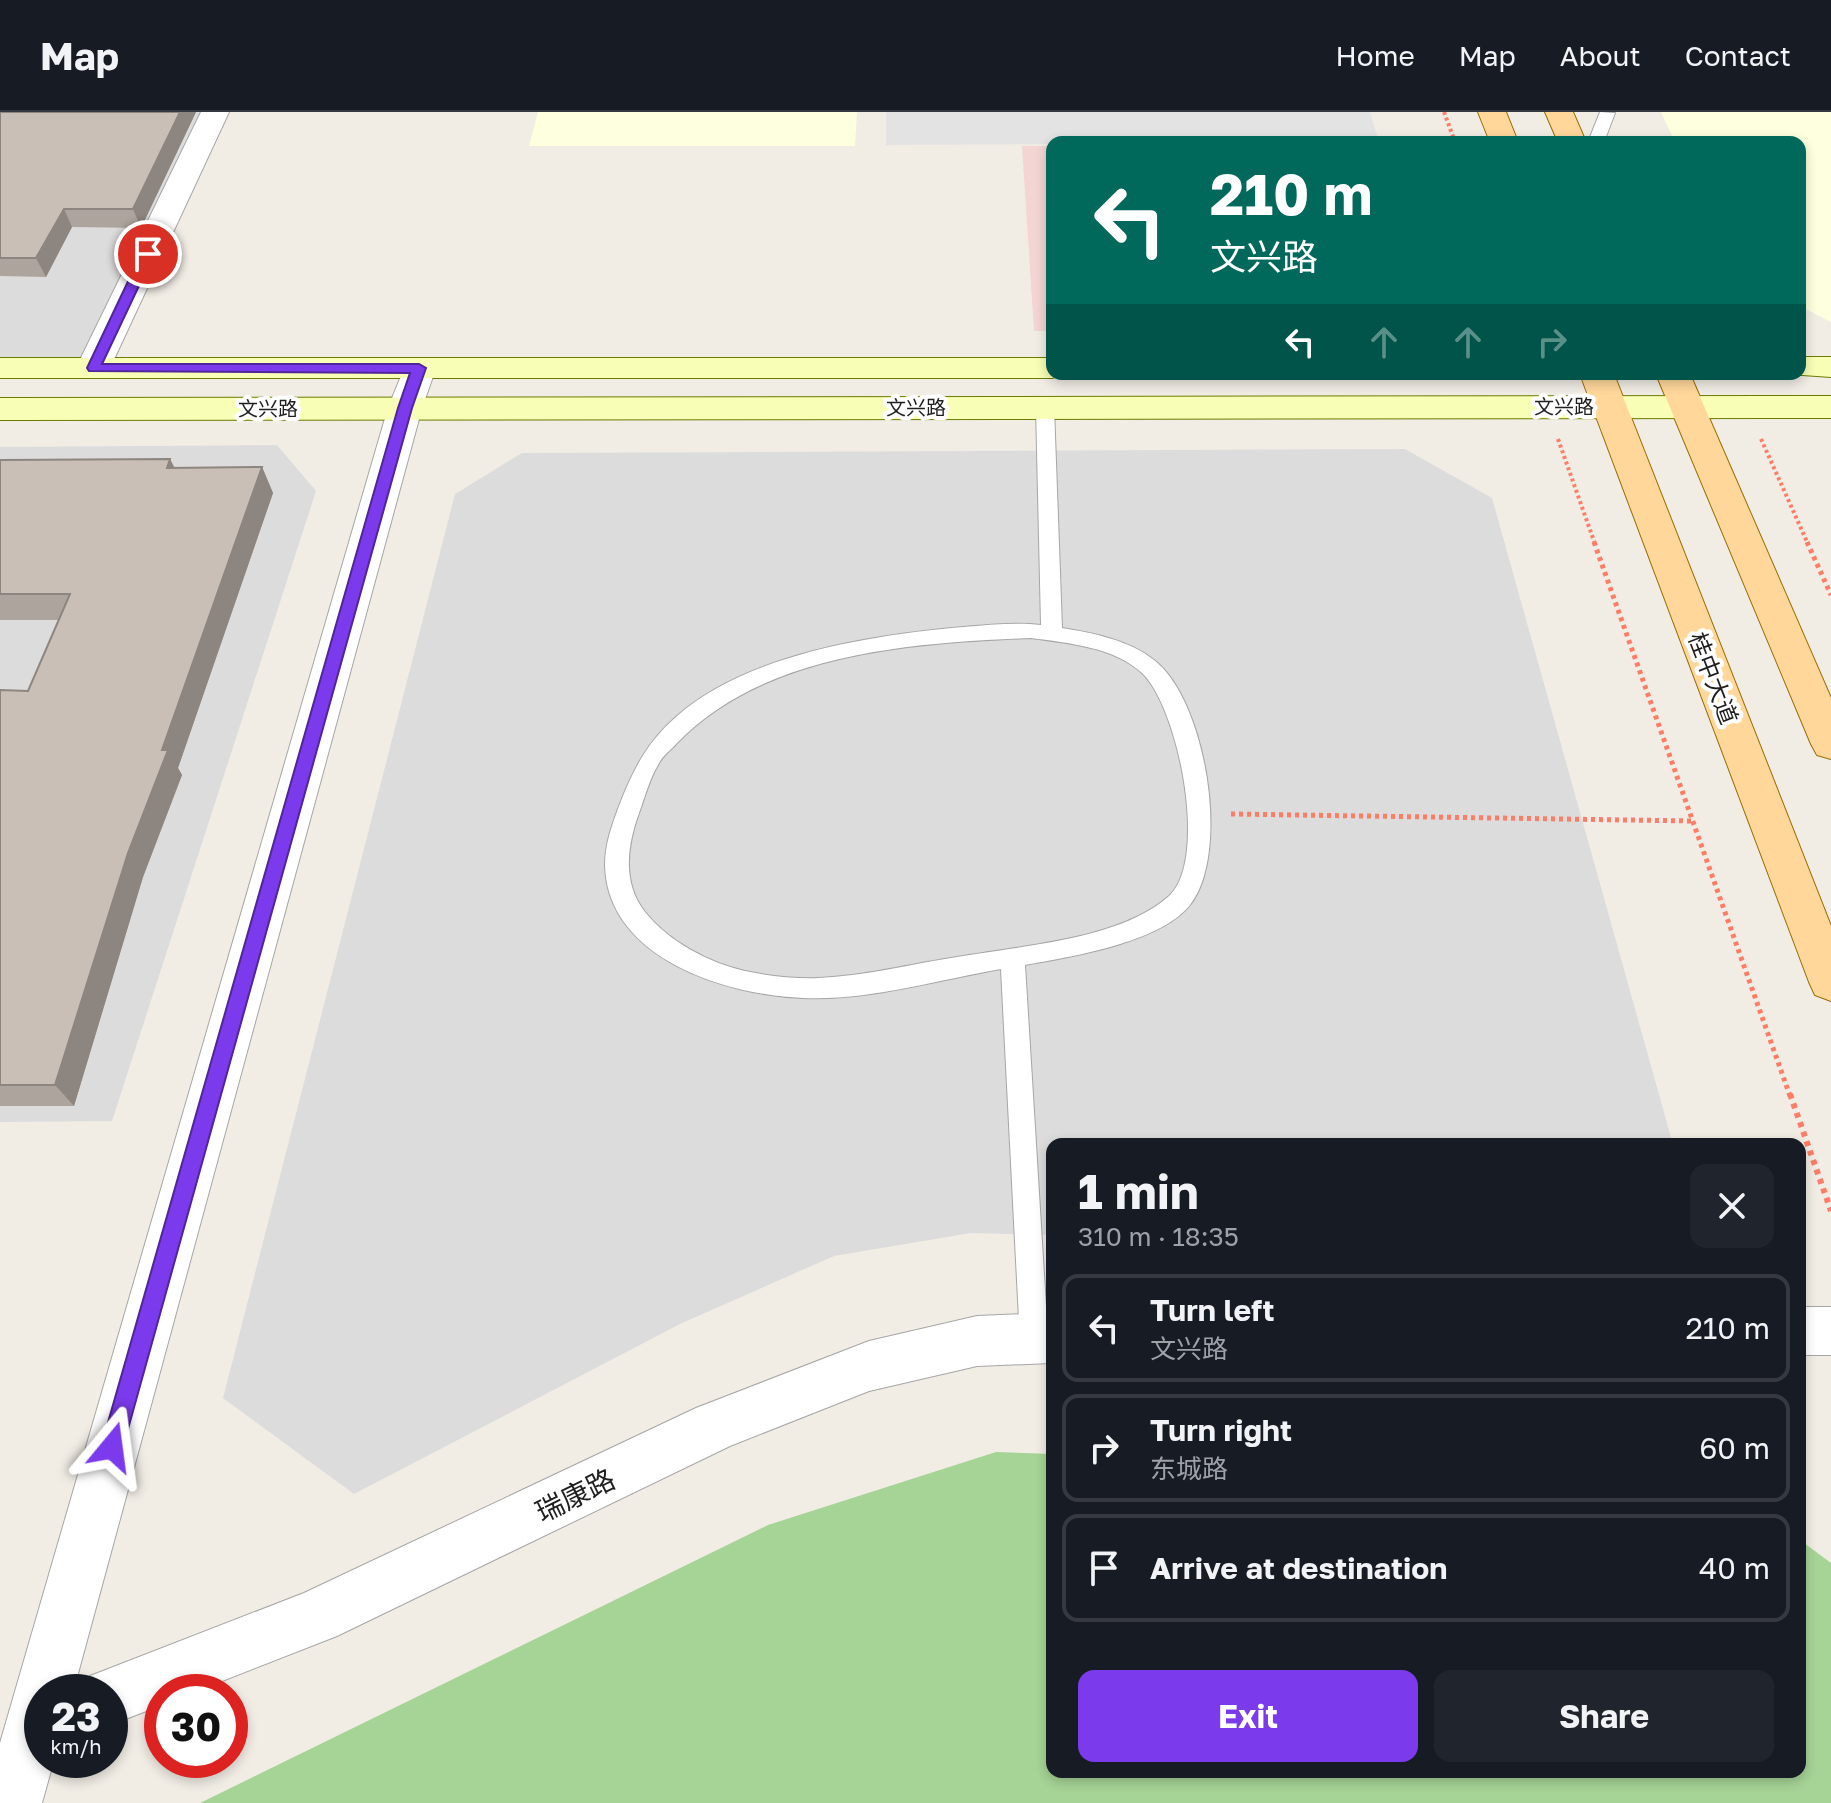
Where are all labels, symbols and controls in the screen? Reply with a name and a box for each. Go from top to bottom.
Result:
text: Map [40,33,119,78]
text: Home [1336,39,1415,72]
text: Map [1459,39,1516,72]
text: About [1560,39,1641,72]
text: Contact [1685,39,1791,72]
text: 210 m [1210,160,1372,227]
icon: left [1078,168,1182,272]
pin [114,220,182,288]
icon: arrive [126,232,170,276]
text: 文兴路 [1210,235,1318,278]
icon: left [1278,320,1322,364]
icon: ahead [1362,320,1406,364]
icon: ahead [1446,320,1490,364]
icon: right [1530,320,1574,364]
street label: 文兴路 [1534,394,1594,418]
street label: 文兴路 [886,395,946,419]
street label: 文兴路 [238,396,298,420]
street label: 桂中大道 [1683,628,1745,728]
text: 1 min [1078,1162,1199,1220]
button: close [1690,1164,1774,1248]
text: 310 m · 18:35 [1078,1221,1239,1252]
text: Turn left [1150,1292,1275,1328]
icon: left [1082,1306,1126,1350]
text: 210 m [1685,1310,1770,1346]
text: 文兴路 [1150,1333,1228,1364]
position arrow [70,1405,154,1489]
text: Turn right [1150,1412,1292,1448]
icon: right [1082,1426,1126,1470]
text: 60 m [1699,1430,1770,1466]
text: 东城路 [1150,1453,1228,1484]
street label: 瑞康路 [530,1462,620,1528]
icon: arrive [1082,1546,1126,1590]
text: Arrive at destination [1150,1550,1447,1586]
text: 40 m [1699,1550,1770,1586]
button: Exit [1078,1670,1418,1762]
button: Share [1434,1670,1774,1762]
speed limit sign: 30 [144,1674,248,1778]
text: 23 [52,1692,100,1740]
text: km/h [51,1734,101,1758]

